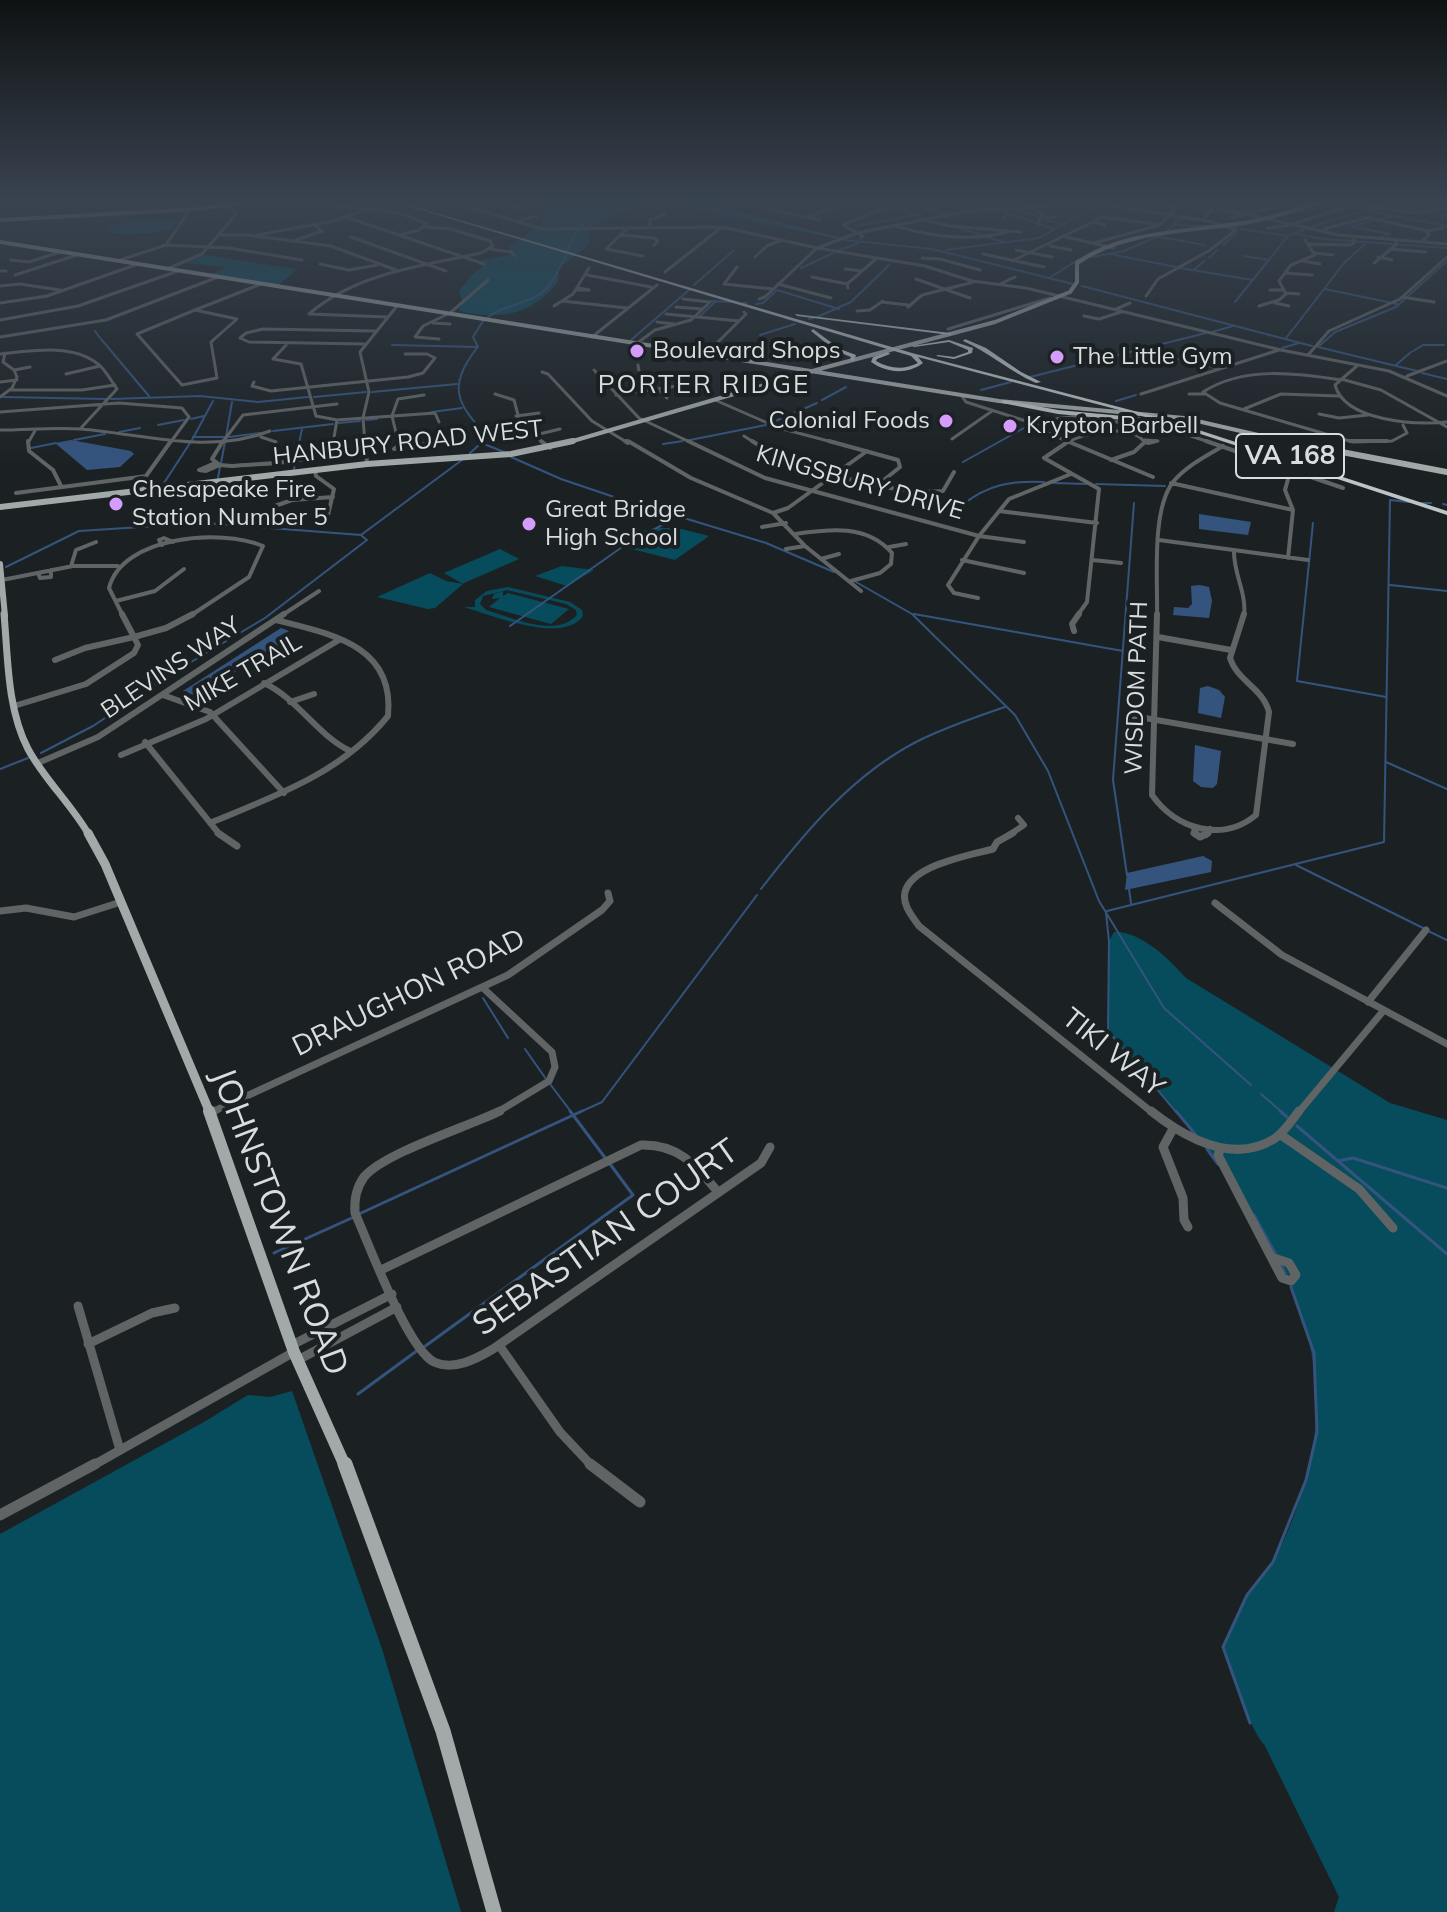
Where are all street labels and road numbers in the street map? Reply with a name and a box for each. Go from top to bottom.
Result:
street label: HANBURY ROAD WEST [272,415,544,471]
road number: VA 168 [1236,434,1344,478]
street label: KINGSBURY DRIVE [753,440,967,526]
street label: WISDOM PATH [1120,601,1154,775]
street label: BLEVINS WAY [96,611,246,725]
street label: MIKE TRAIL [179,628,307,718]
street label: DRAUGHON ROAD [287,922,531,1064]
street label: TIKI WAY [1055,1002,1171,1104]
street label: JOHNSTOWN ROAD [202,1063,356,1381]
street label: SEBASTIAN COURT [465,1131,747,1345]

